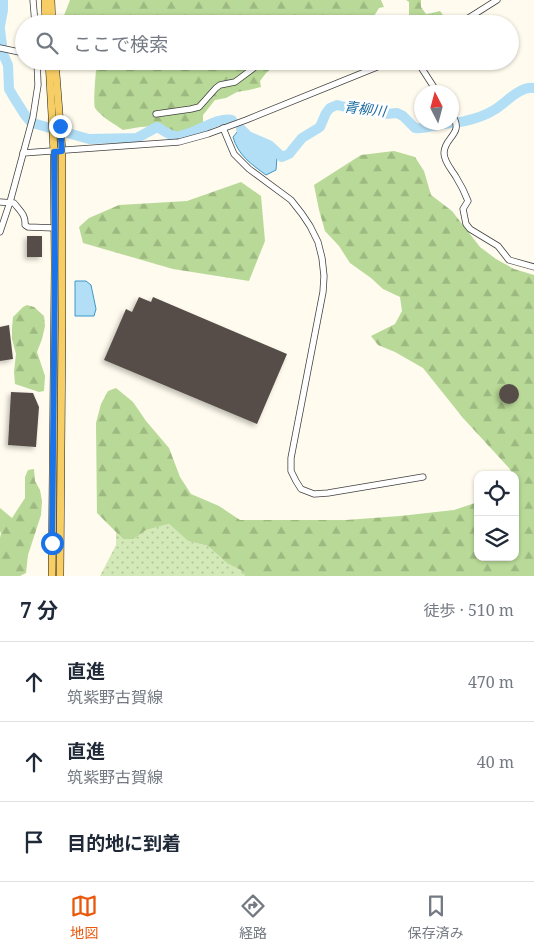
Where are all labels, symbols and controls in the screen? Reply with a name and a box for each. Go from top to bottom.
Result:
search box [15,15,519,70]
icon: search [33,29,61,57]
text: ここで検索 [73,31,168,57]
north arrow [414,85,459,130]
water label: 青柳川 [343,97,389,121]
route end [49,115,72,138]
map controls [474,471,519,561]
button: locate [474,471,519,516]
button: layers [474,516,519,561]
route start [41,532,64,555]
text: 7 分 [20,596,58,624]
text: 徒歩 · 510 m [424,599,514,621]
text: 直進 [67,658,105,684]
icon: ahead [20,668,48,696]
text: 470 m [468,671,514,693]
text: 筑紫野古賀線 [67,686,163,708]
text: 直進 [67,738,105,764]
icon: ahead [20,748,48,776]
text: 40 m [477,751,514,773]
text: 筑紫野古賀線 [67,766,163,788]
icon: arrive [20,828,48,856]
text: 目的地に到着 [67,830,181,856]
tab: 地図 [70,892,98,942]
tab: 経路 [239,892,267,942]
tab: 保存済み [408,892,464,942]

